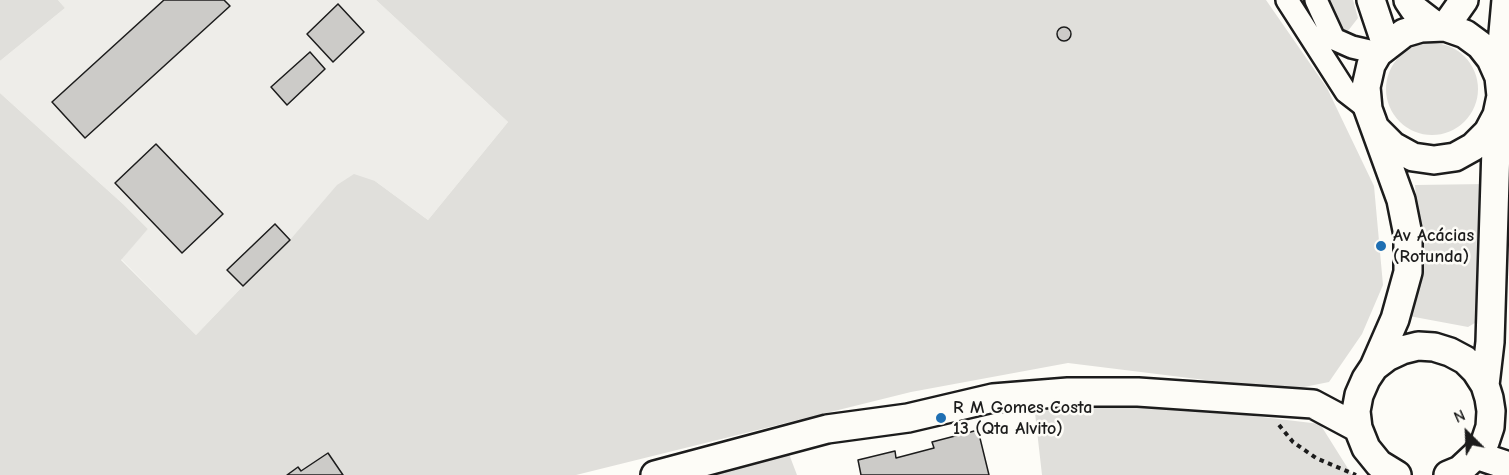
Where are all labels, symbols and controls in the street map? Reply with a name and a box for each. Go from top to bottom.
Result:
place label: Av Acácias (Rotunda) [1393,225,1474,268]
marker: Av Acácias (Rotunda) [1374,239,1388,253]
place label: R M Gomes Costa 13 (Qta Alvito) [953,397,1092,440]
north arrow [1437,403,1497,463]
text: N [1451,406,1468,427]
marker: R M Gomes Costa 13 (Qta Alvito) [934,411,948,425]

